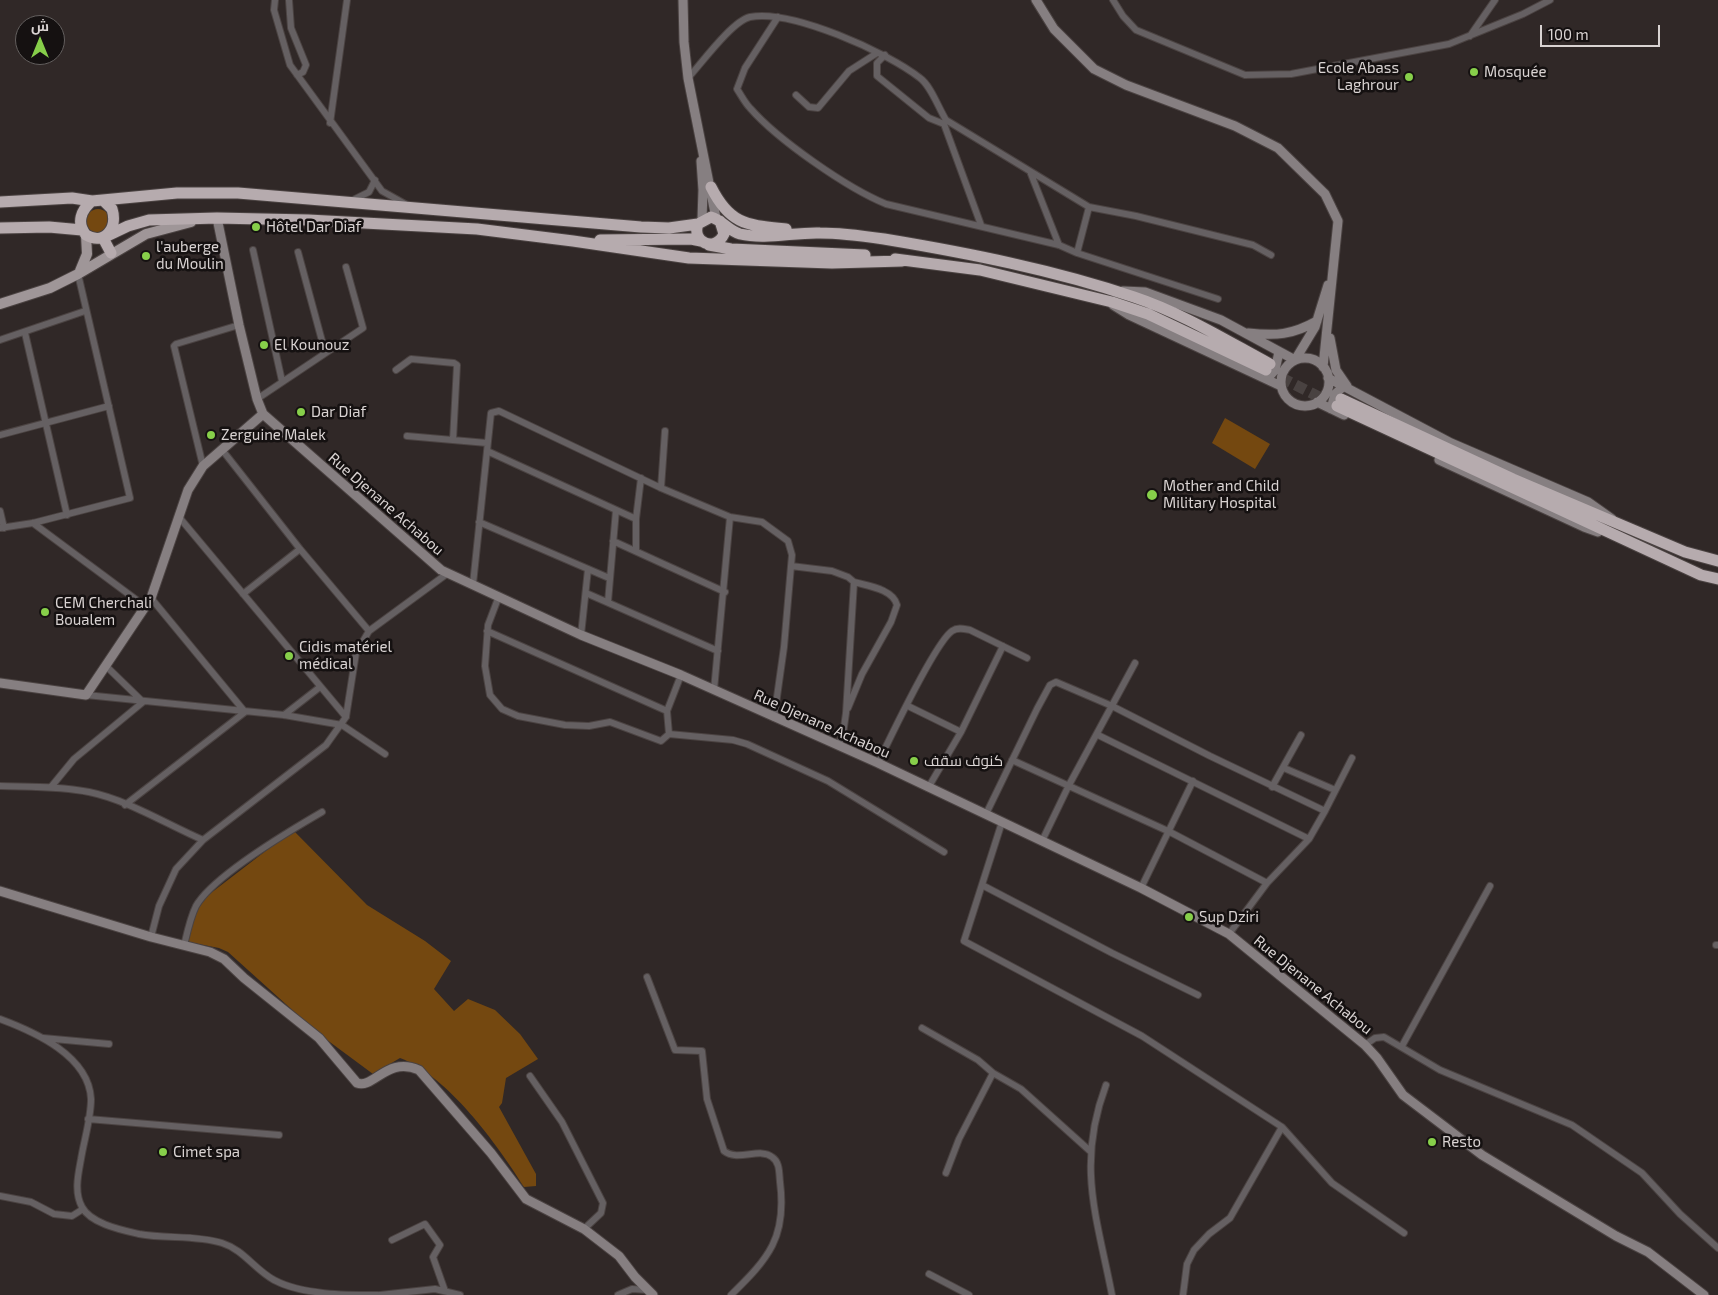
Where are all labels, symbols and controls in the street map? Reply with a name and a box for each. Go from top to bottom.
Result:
north arrow [15,15,65,65]
scale bar [1543,15,1663,47]
text: ش [31,17,49,34]
text: 100 m [1548,25,1589,43]
place label: Ecole Abass Laghrour [1318,59,1399,94]
place label: Mosquée [1484,63,1547,81]
marker: Mosquée [1468,66,1480,78]
marker: Ecole Abass Laghrour [1403,71,1415,83]
place label: Hôtel Dar Diaf [266,218,361,236]
marker: Hôtel Dar Diaf [250,221,262,233]
place label: l'auberge du Moulin [156,238,224,273]
marker: l'auberge du Moulin [140,250,152,262]
place label: El Kounouz [274,336,349,354]
marker: El Kounouz [258,339,270,351]
place label: Dar Diaf [311,403,366,421]
marker: Dar Diaf [295,406,307,418]
place label: Zerguine Malek [221,426,326,444]
marker: Zerguine Malek [205,429,217,441]
street label: Rue Djenane Achabou [325,449,447,559]
place label: Mother and Child Military Hospital [1163,477,1279,512]
marker: Mother and Child Military Hospital [1145,488,1159,502]
place label: CEM Cherchali Boualem [55,594,152,629]
marker: CEM Cherchali Boualem [39,606,51,618]
place label: Cidis matériel médical [299,638,392,673]
marker: Cidis matériel médical [283,650,295,662]
street label: Rue Djenane Achabou [751,686,893,762]
place label: كنوف سقف [924,752,1003,770]
marker: كنوف سقف [908,755,920,767]
place label: Sup Dziri [1199,908,1259,926]
marker: Sup Dziri [1183,911,1195,923]
street label: Rue Djenane Achabou [1250,932,1376,1038]
place label: Resto [1442,1133,1481,1151]
marker: Resto [1426,1136,1438,1148]
place label: Cimet spa [173,1143,240,1161]
marker: Cimet spa [157,1146,169,1158]

